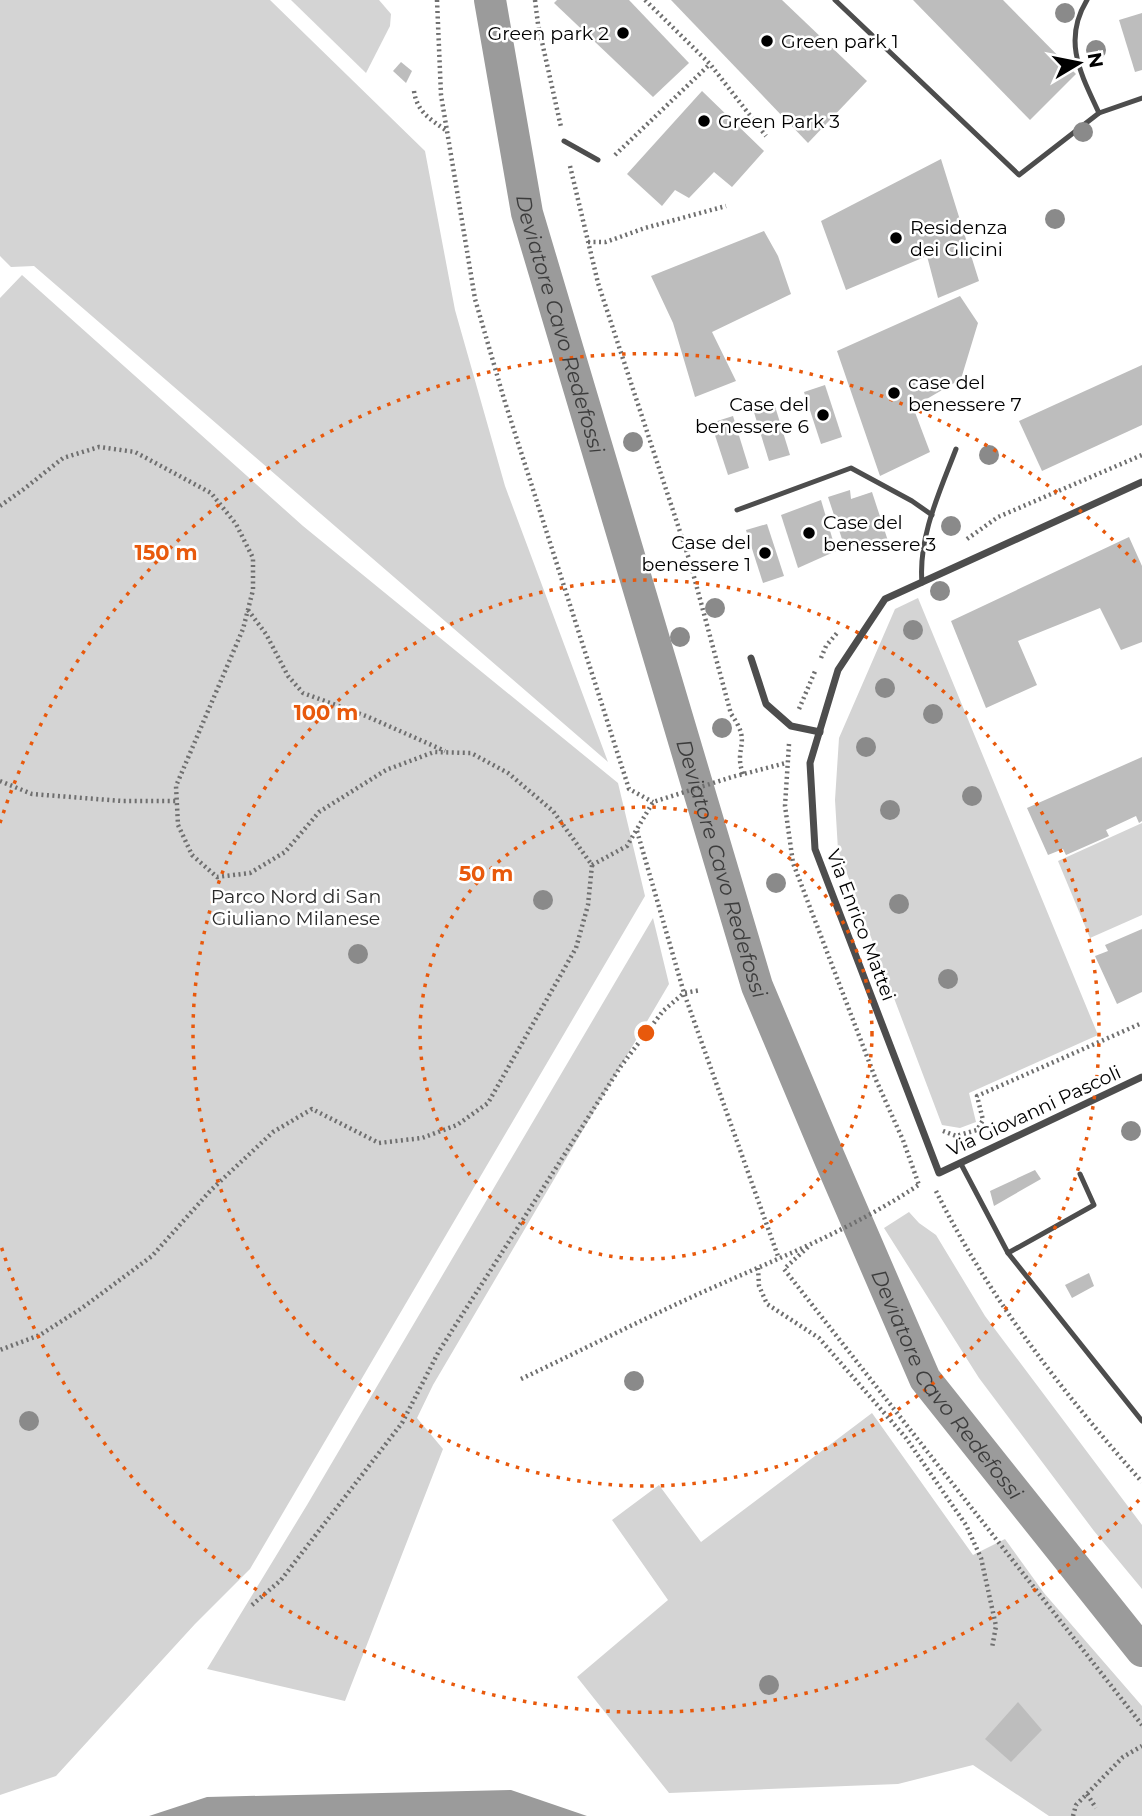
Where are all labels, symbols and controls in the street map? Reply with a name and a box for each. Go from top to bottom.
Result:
place label: Green park 2 [488,22,609,45]
marker: Green park 2 [615,25,631,41]
north arrow [1044,28,1114,98]
place label: Green park 1 [781,30,899,53]
marker: Green park 1 [759,33,775,49]
text: N [1083,51,1108,70]
place label: Green Park 3 [718,110,840,133]
marker: Green Park 3 [696,113,712,129]
water label: Deviatore Cavo Redefossi [512,193,610,457]
place label: Residenza dei Glicini [910,216,1008,261]
marker: Residenza dei Glicini [888,230,904,246]
place label: case del benessere 7 [908,371,1022,416]
marker: case del benessere 7 [886,385,902,401]
place label: Case del benessere 6 [695,393,809,438]
marker: Case del benessere 6 [815,407,831,423]
place label: Case del benessere 3 [823,511,936,556]
marker: Case del benessere 3 [801,525,817,541]
place label: Case del benessere 1 [642,531,751,576]
text: 150 m [135,540,197,565]
marker: Case del benessere 1 [757,545,773,561]
text: 100 m [294,700,358,725]
water label: Deviatore Cavo Redefossi [672,736,773,1002]
street label: Via Enrico Mattei [821,846,901,1004]
text: 50 m [459,861,513,886]
park label: Parco Nord di San Giuliano Milanese [211,885,381,930]
centre of rings [634,1021,658,1045]
street label: Via Giovanni Pascoli [943,1061,1125,1161]
water label: Deviatore Cavo Redefossi [867,1265,1029,1504]

